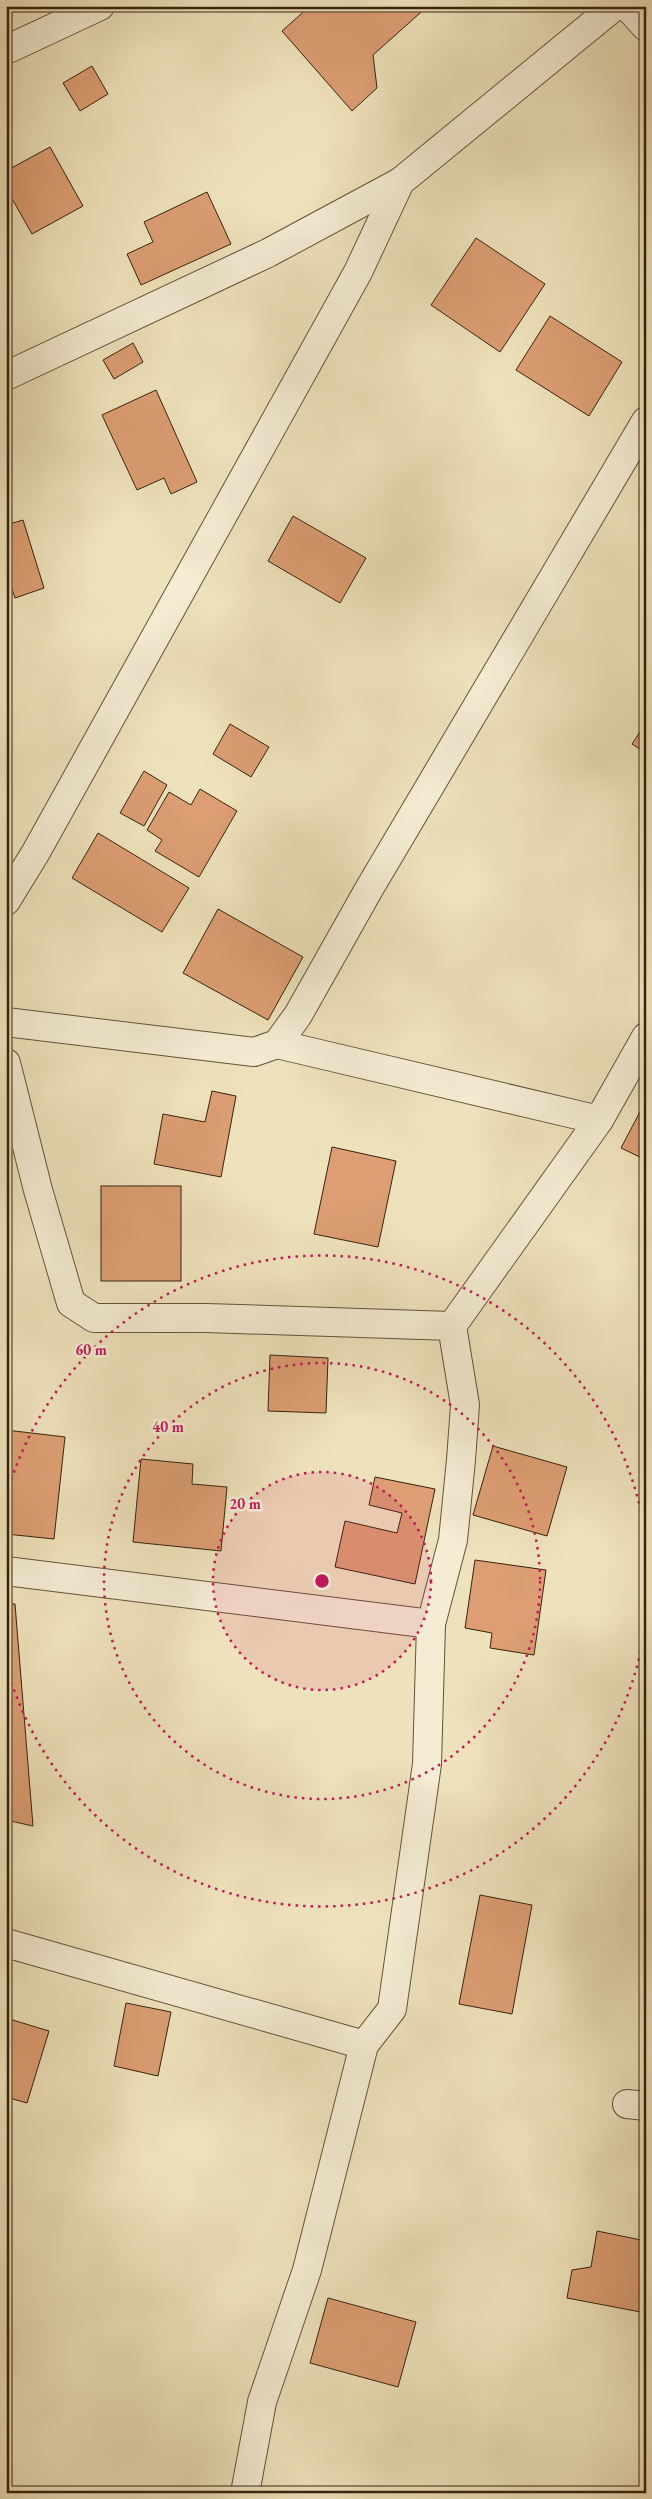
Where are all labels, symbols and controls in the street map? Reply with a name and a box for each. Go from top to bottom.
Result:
text: 60 m [75,1340,107,1359]
text: 40 m [152,1417,184,1436]
text: 20 m [229,1494,261,1513]
centre of rings [313,1572,331,1590]

